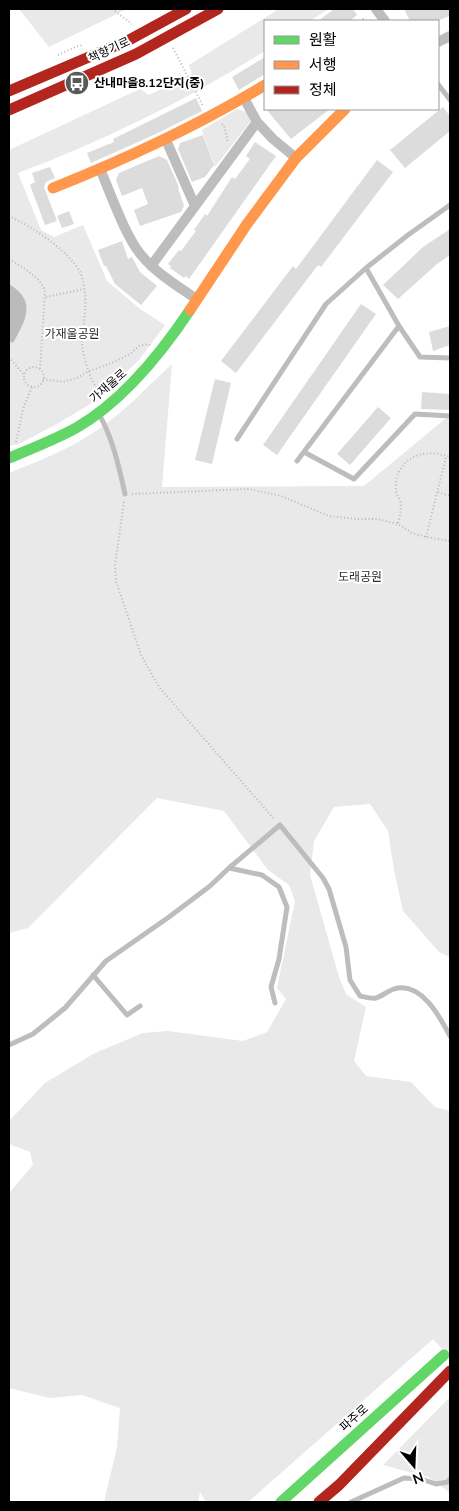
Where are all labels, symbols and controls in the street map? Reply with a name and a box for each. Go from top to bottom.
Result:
legend [264,20,439,110]
text: 원활 [309,30,337,49]
street label: 책향기로 [86,33,132,66]
text: 서행 [309,55,337,74]
bus stop icon: 산내마을8.12단지(중) [64,70,90,96]
place label: 산내마을8.12단지(중) [94,75,204,90]
text: 정체 [309,80,337,99]
park label: 가재울공원 [44,326,100,341]
street label: 가재울로 [86,365,129,406]
park label: 도래공원 [338,569,382,584]
street label: 파주로 [336,1401,371,1434]
north arrow [389,1441,439,1491]
text: N [410,1468,426,1489]

